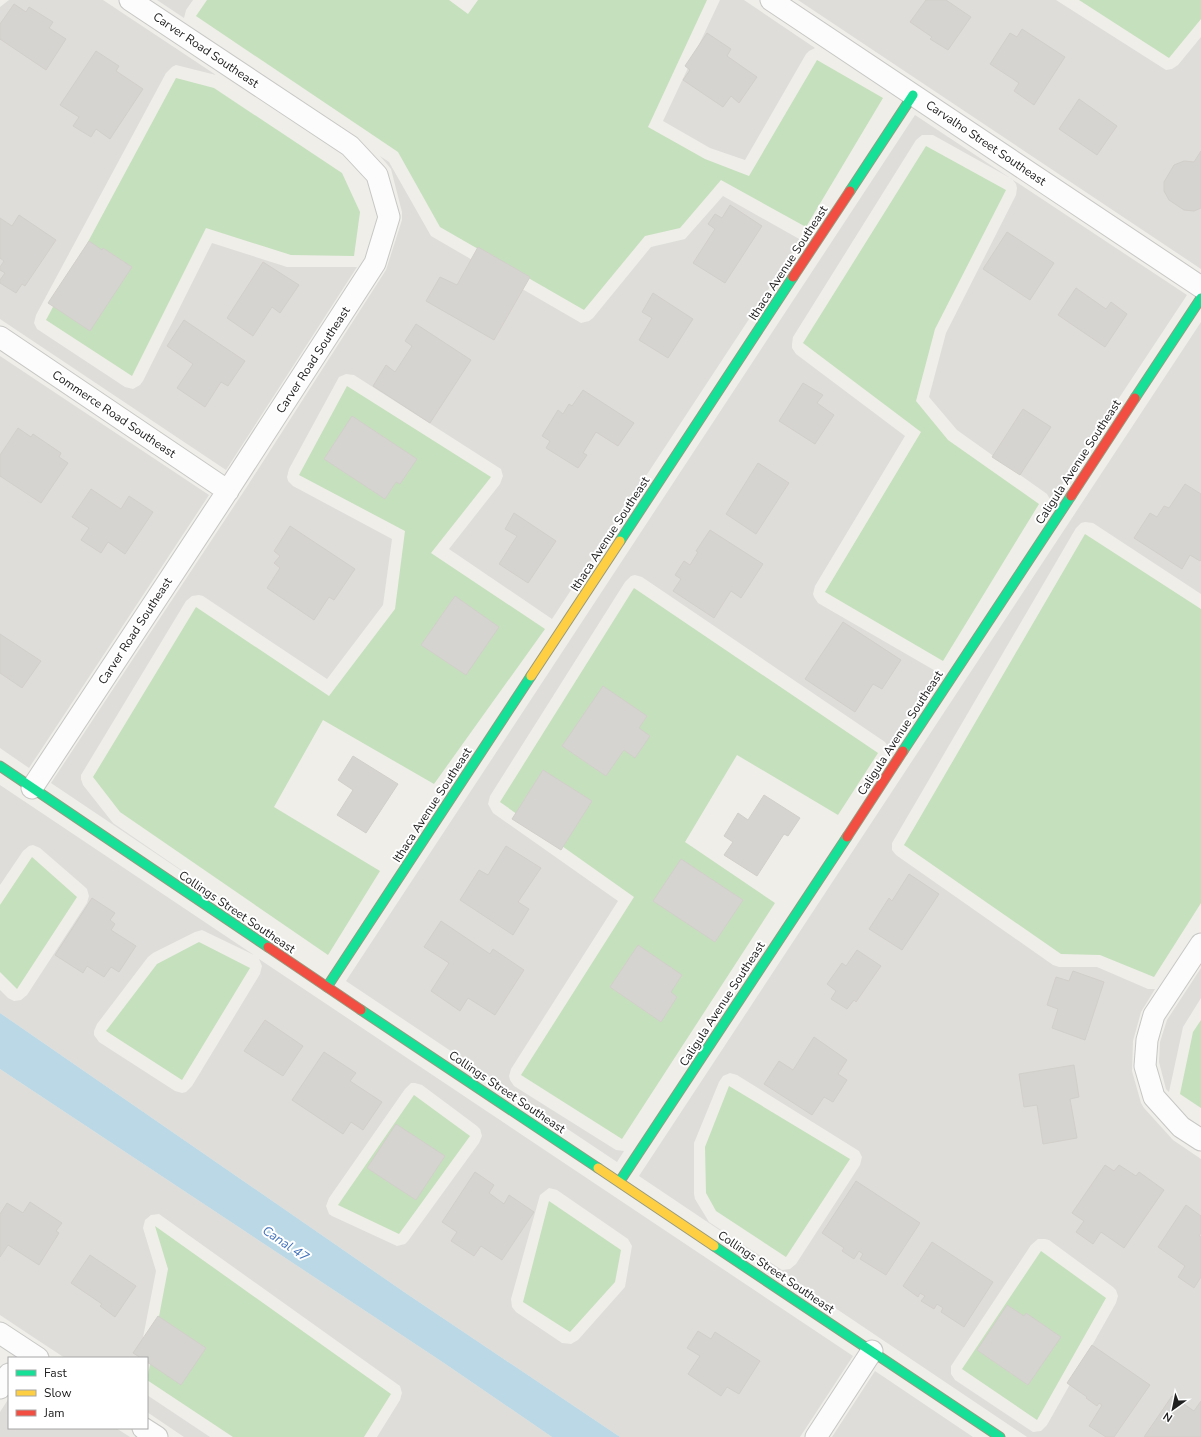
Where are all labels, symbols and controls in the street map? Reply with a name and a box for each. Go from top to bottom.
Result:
street label: Carver Road Southeast [150,9,263,92]
street label: Carvalho Street Southeast [923,97,1050,190]
street label: Ithaca Avenue Southeast [745,202,832,323]
street label: Carver Road Southeast [272,303,354,416]
street label: Commerce Road Southeast [49,367,180,462]
street label: Caligula Avenue Southeast [1032,396,1125,527]
street label: Ithaca Avenue Southeast [567,473,654,594]
street label: Carver Road Southeast [94,574,176,687]
street label: Caligula Avenue Southeast [854,667,947,798]
street label: Ithaca Avenue Southeast [389,744,476,865]
street label: Collings Street Southeast [176,867,299,957]
street label: Caligula Avenue Southeast [676,938,769,1069]
street label: Collings Street Southeast [446,1047,569,1137]
water label: Canal 47 [259,1222,312,1266]
street label: Collings Street Southeast [715,1227,838,1317]
legend [8,1357,148,1429]
text: Fast [44,1365,67,1381]
text: Slow [44,1385,72,1401]
north arrow [1153,1389,1193,1429]
text: Jam [43,1405,65,1421]
text: N [1160,1408,1175,1425]

